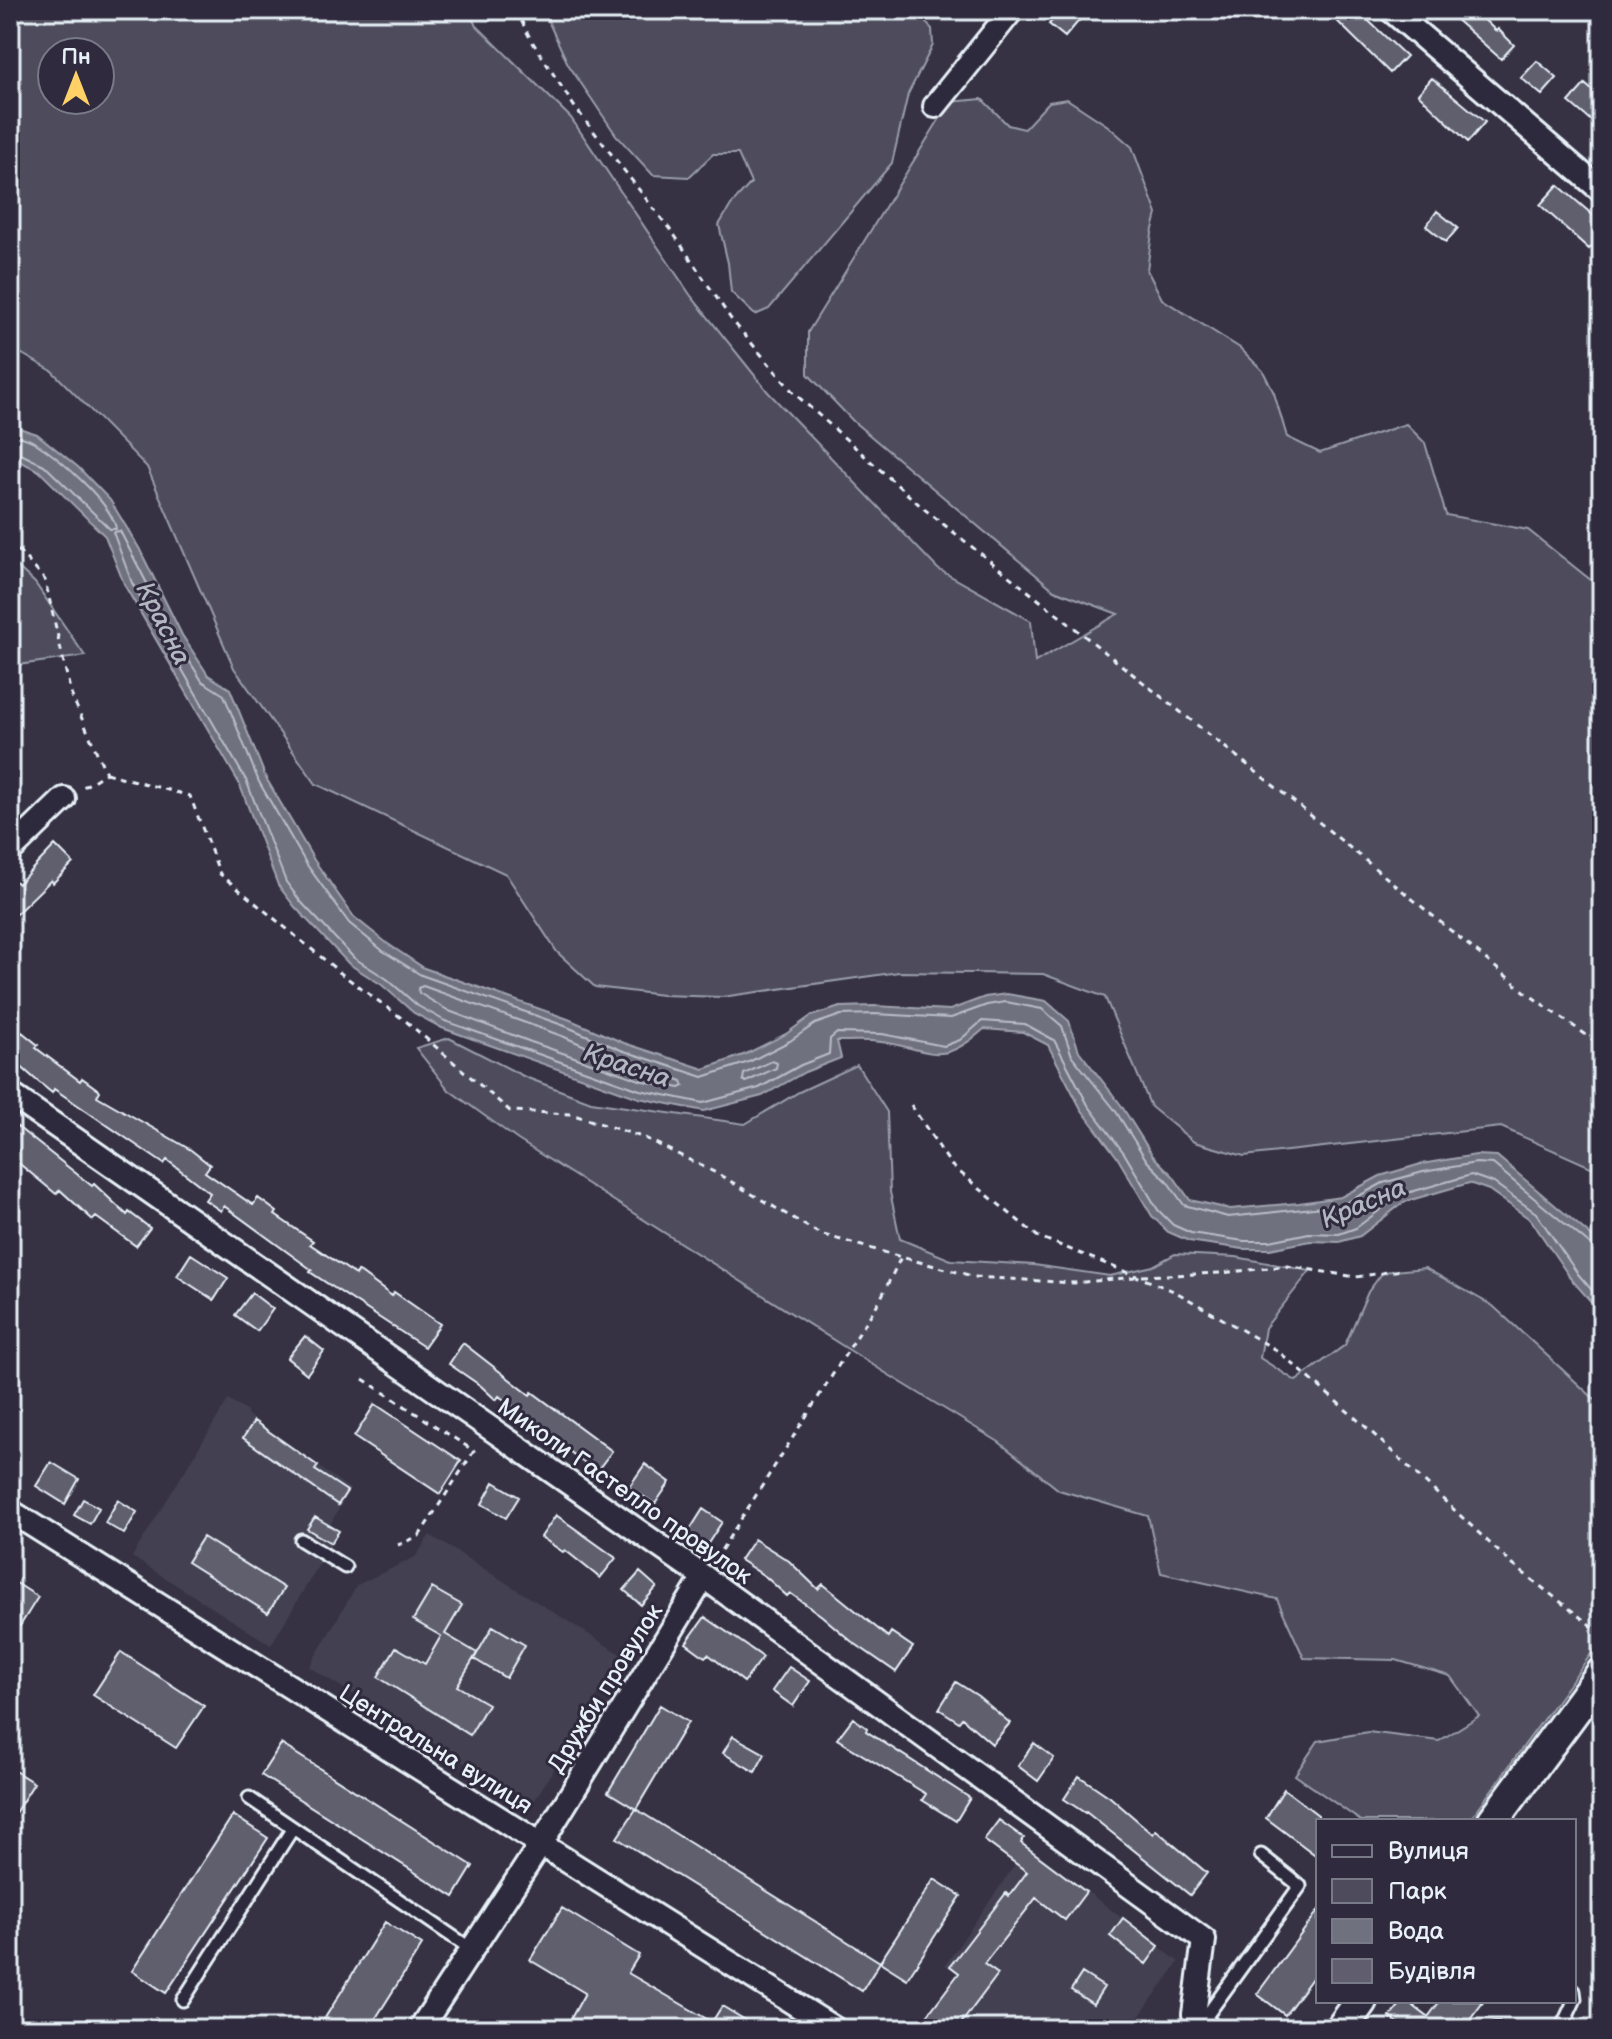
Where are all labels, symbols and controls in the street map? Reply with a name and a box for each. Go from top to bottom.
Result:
north arrow [36,36,116,116]
text: Пн [61,44,91,71]
water label: Красна [128,577,197,671]
water label: Красна [579,1038,674,1095]
water label: Красна [1316,1173,1411,1236]
street label: Миколи Гастелло провулок [492,1392,758,1591]
street label: Дружби провулок [542,1598,669,1778]
street label: Центральна вулиця [334,1678,538,1821]
legend [1316,1819,1576,2003]
text: Вулиця [1388,1837,1469,1866]
text: Парк [1388,1877,1447,1906]
text: Вода [1388,1917,1444,1946]
text: Будівля [1388,1957,1476,1986]

